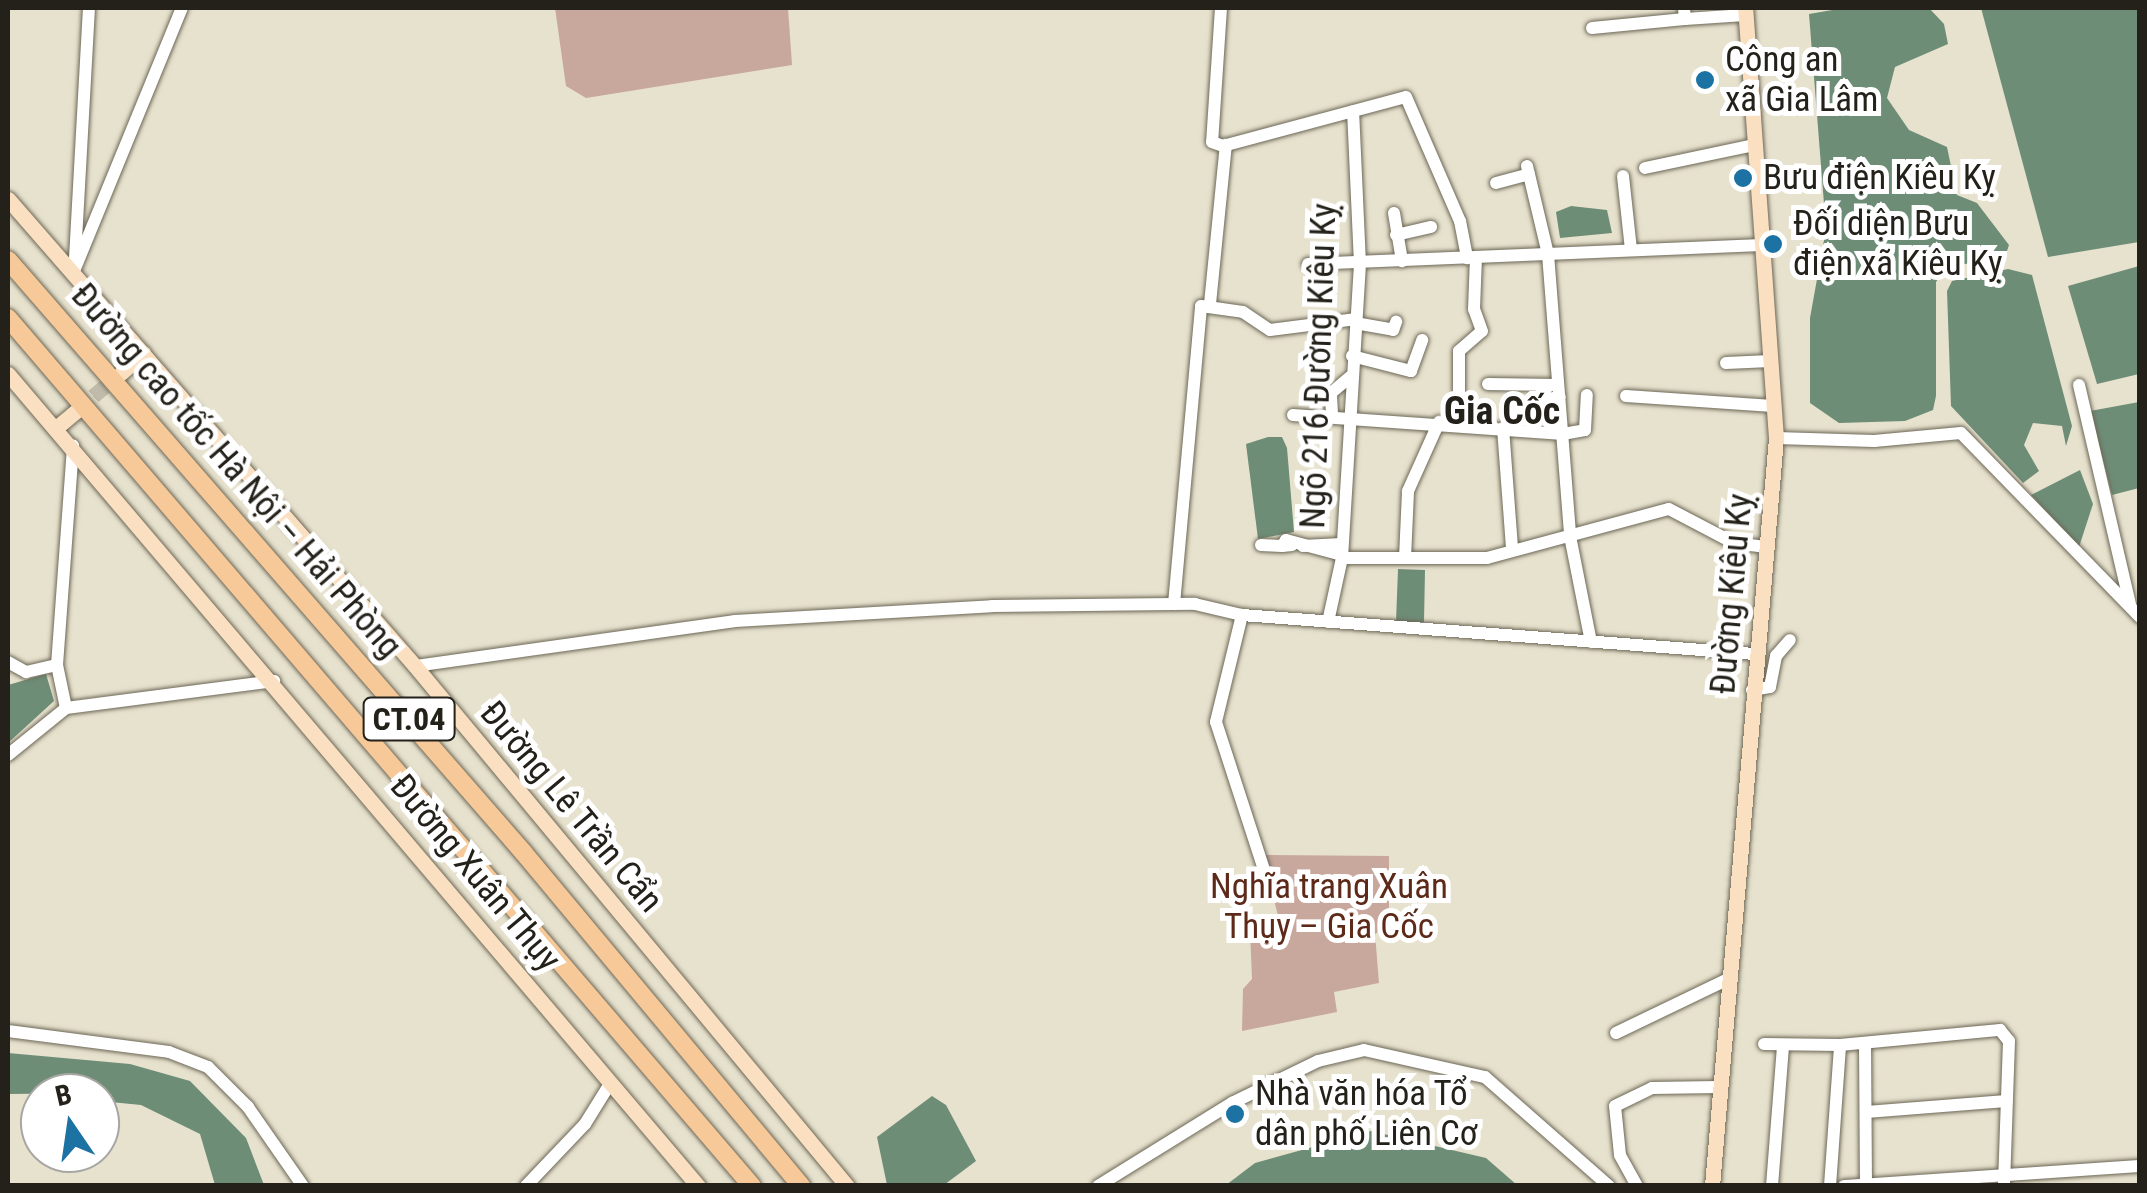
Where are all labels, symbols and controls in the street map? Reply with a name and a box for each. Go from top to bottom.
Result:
place label: Công an xã Gia Lâm [1725,39,1878,121]
marker: Công an xã Gia Lâm [1694,69,1716,91]
place label: Bưu điện Kiêu Kỵ [1763,157,1996,199]
marker: Bưu điện Kiêu Kỵ [1732,167,1754,189]
street label: Ngõ 216 Đường Kiêu Kỵ [1292,203,1346,529]
place label: Đối diện Bưu điện xã Kiêu Kỵ [1793,203,2003,285]
marker: Đối diện Bưu điện xã Kiêu Kỵ [1762,233,1784,255]
street label: Đường cao tốc Hà Nội – Hải Phòng [62,275,410,667]
district label: Gia Cốc [1444,389,1560,435]
street label: Đường Kiêu Kỵ [1702,492,1762,696]
road number: CT.04 [362,692,456,746]
street label: Đường Lê Trần Cẩn [470,693,672,921]
street label: Đường Xuân Thụy [381,766,569,980]
park label: Nghĩa trang Xuân Thụy – Gia Cốc [1210,866,1448,948]
north arrow [20,1073,120,1173]
place label: Nhà văn hóa Tổ dân phố Liên Cơ [1255,1073,1477,1155]
text: B [52,1077,75,1113]
marker: Nhà văn hóa Tổ dân phố Liên Cơ [1224,1103,1246,1125]

